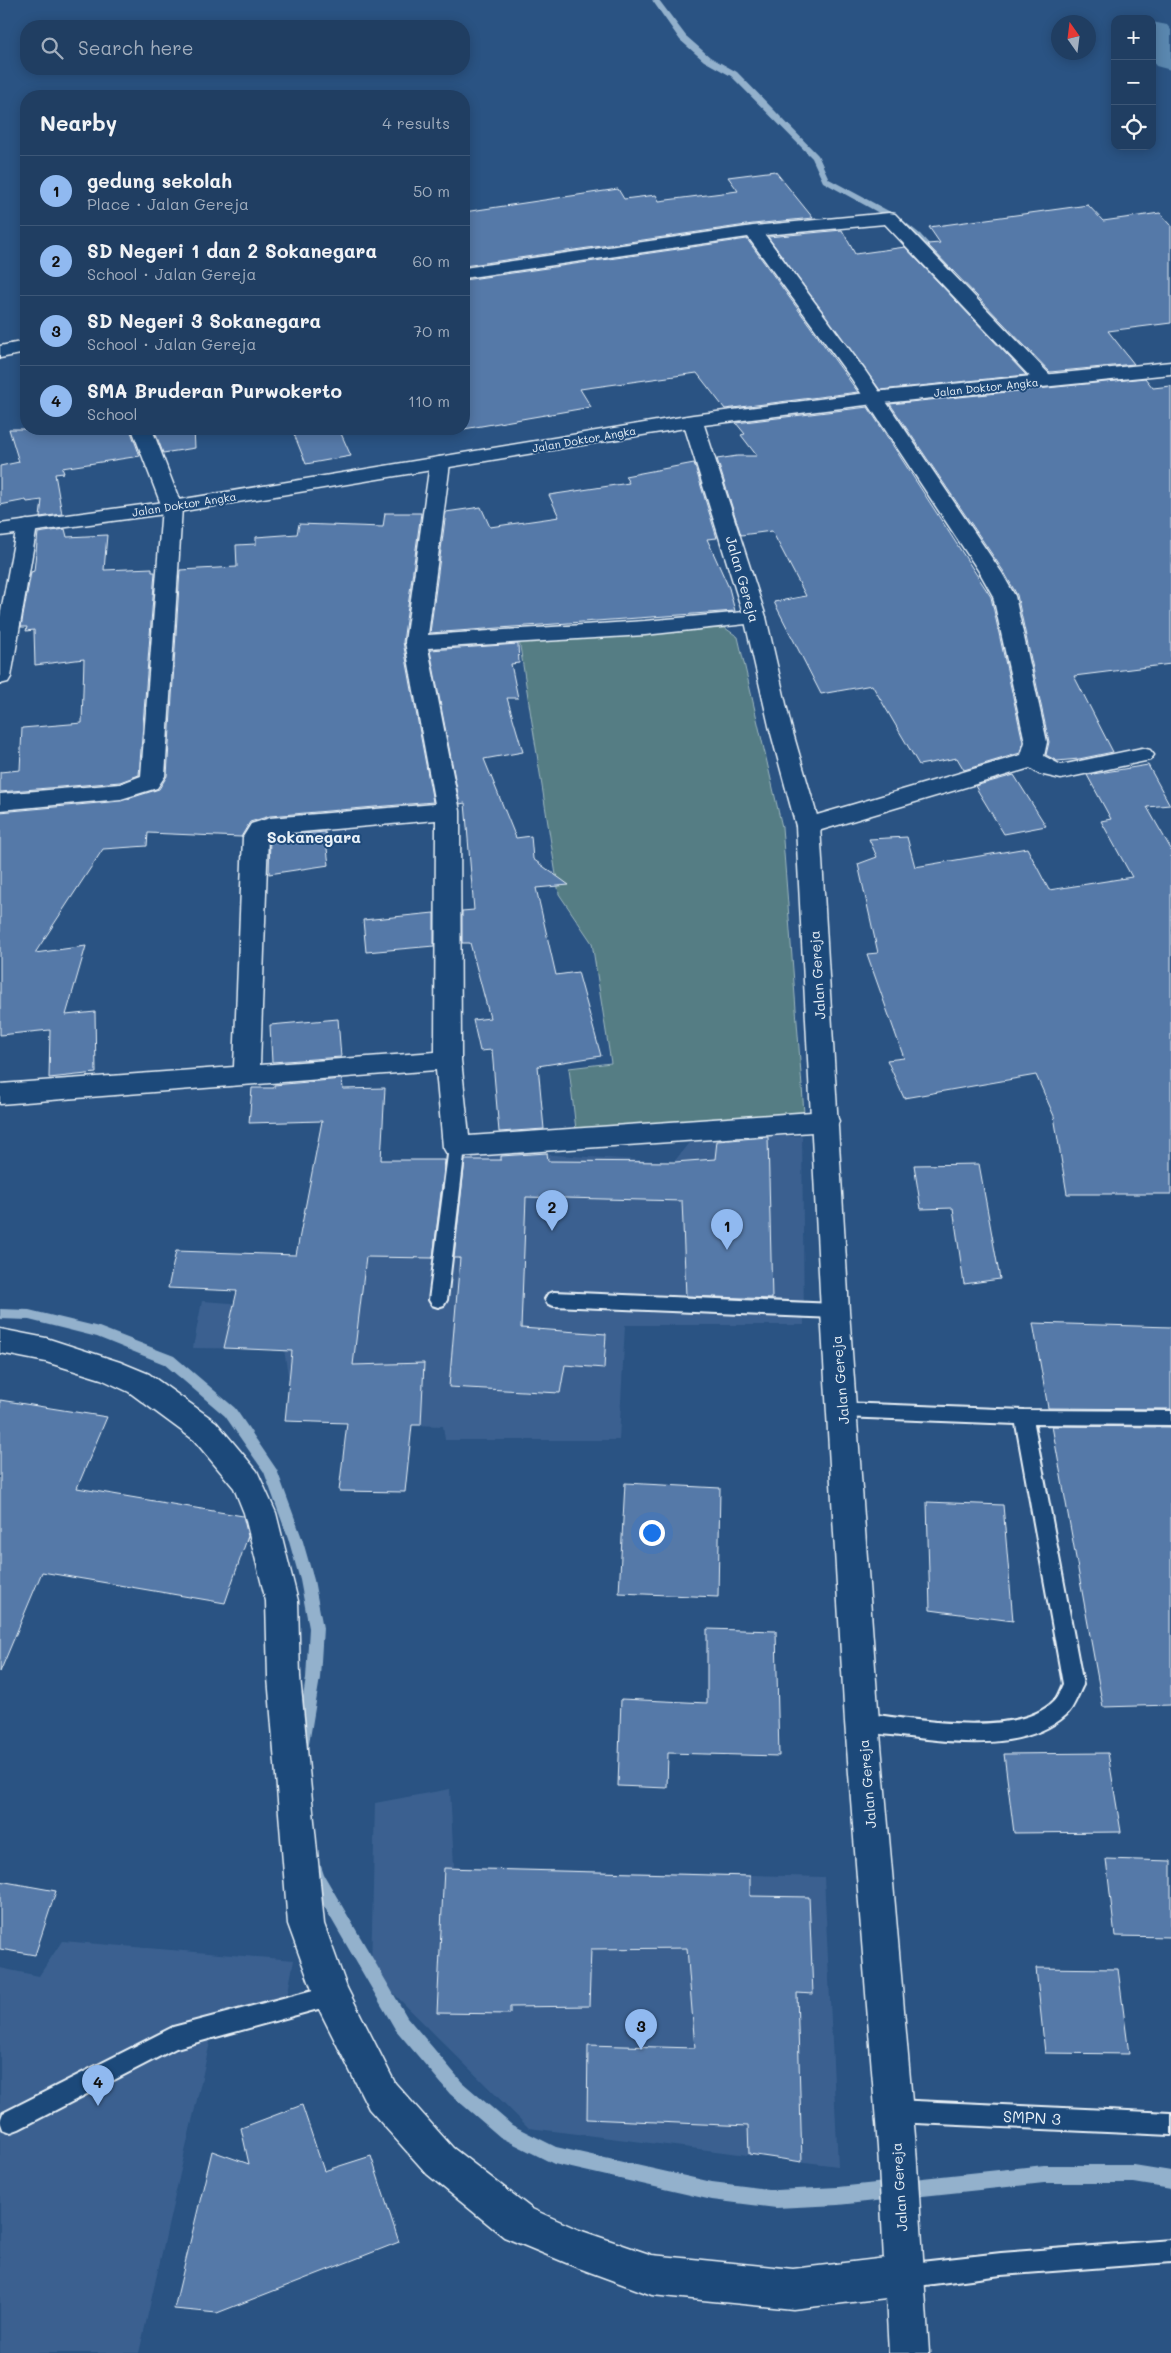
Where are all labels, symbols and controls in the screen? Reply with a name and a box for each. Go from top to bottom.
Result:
north arrow [1051,15,1096,60]
map controls [1111,15,1156,150]
button: + [1111,15,1156,60]
search box [20,20,470,75]
icon: search [38,34,66,62]
text: Search here [78,35,194,60]
button: − [1111,60,1156,105]
button: locate [1111,105,1156,150]
text: Nearby [40,109,117,136]
text: 4 results [382,112,450,133]
text: gedung sekolah [87,168,232,193]
text: 1 [52,180,60,201]
text: 50 m [413,180,450,201]
text: Place · Jalan Gereja [87,193,249,214]
text: SD Negeri 1 dan 2 Sokanegara [87,238,377,263]
text: 2 [52,250,60,271]
text: 60 m [413,250,450,271]
text: School · Jalan Gereja [87,263,256,284]
text: SD Negeri 3 Sokanegara [87,308,321,333]
text: 3 [51,320,61,341]
text: 70 m [413,320,450,341]
text: School · Jalan Gereja [87,333,256,354]
street label: Jalan Doktor Angka [933,374,1039,400]
text: SMA Bruderan Purwokerto [87,378,342,403]
text: 4 [51,390,61,411]
text: 110 m [408,390,450,411]
text: School [87,403,137,424]
street label: Jalan Doktor Angka [531,422,637,456]
street label: Jalan Doktor Angka [131,488,237,520]
street label: Jalan Gereja [722,534,764,624]
district label: Sokanegara [267,826,361,847]
street label: Jalan Gereja [804,930,830,1020]
pin: 2 [536,1190,568,1231]
pin: 1 [711,1209,743,1250]
street label: Jalan Gereja [827,1335,853,1425]
your location [639,1520,665,1546]
street label: Jalan Gereja [854,1739,880,1829]
pin: 3 [625,2009,657,2050]
pin: 4 [82,2065,114,2106]
street label: SMPN 3 [1003,2105,1061,2129]
street label: Jalan Gereja [886,2142,912,2232]

